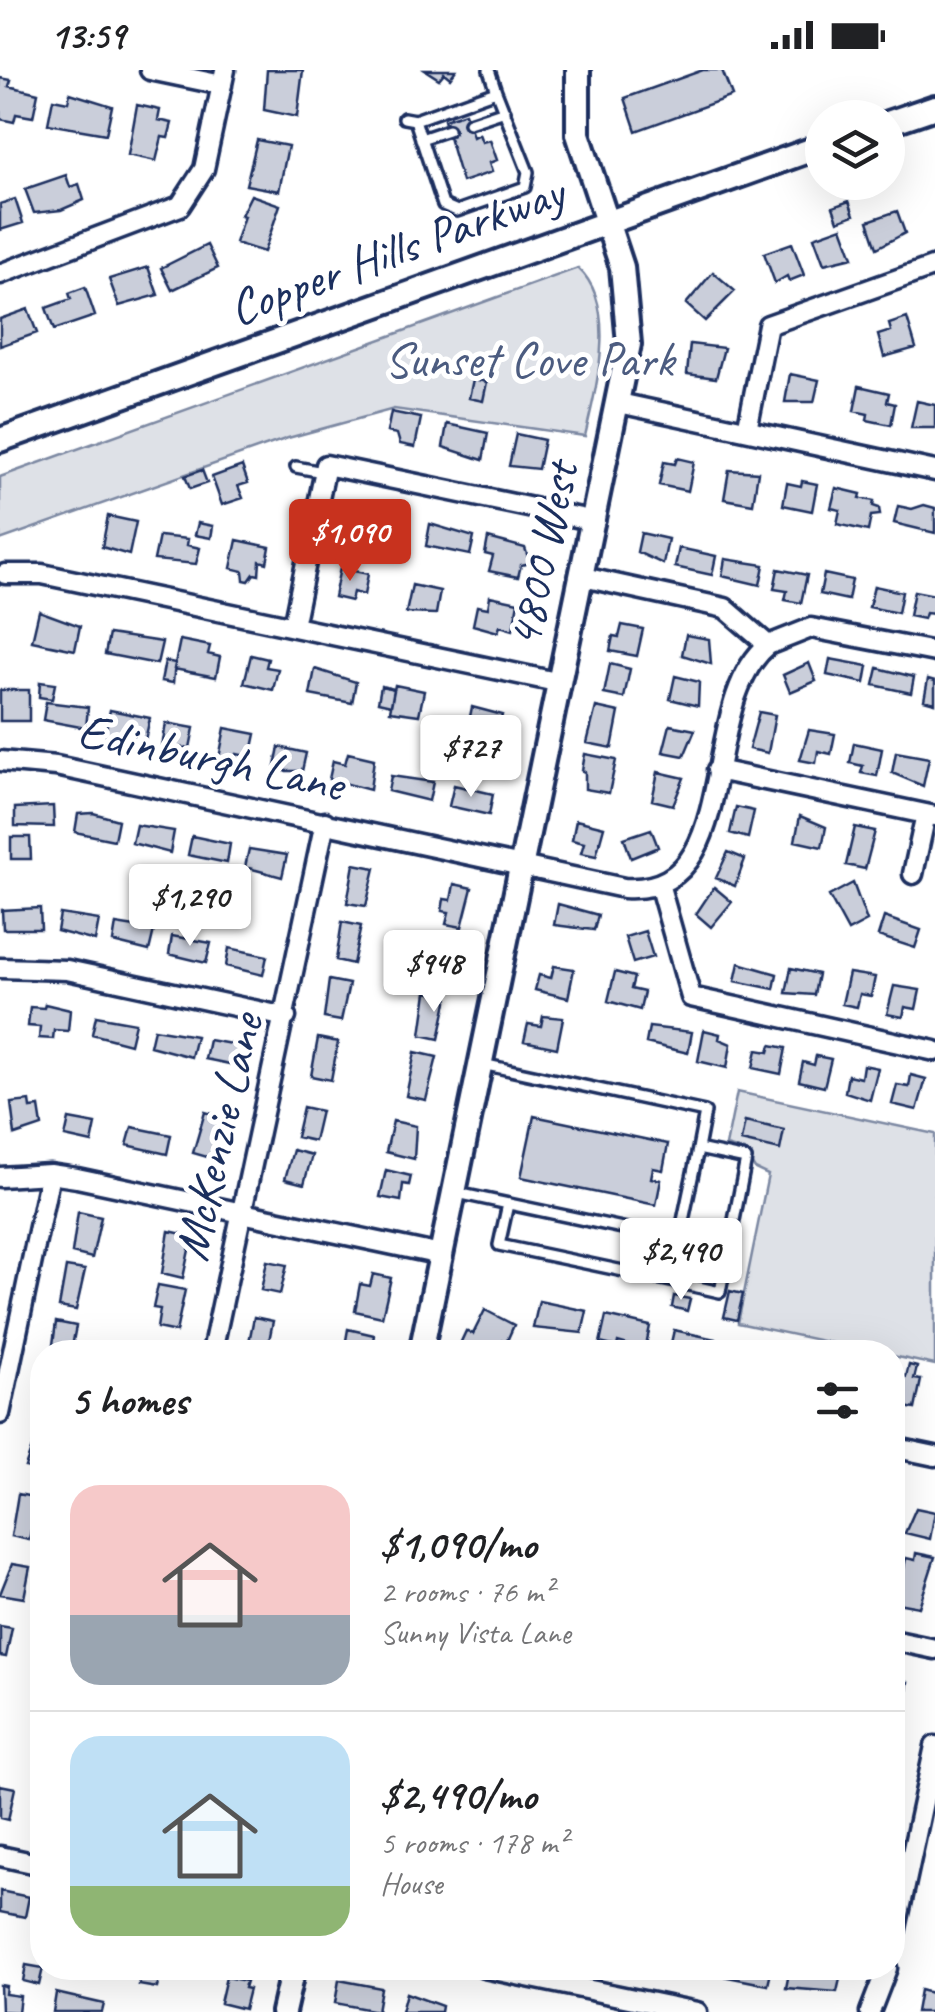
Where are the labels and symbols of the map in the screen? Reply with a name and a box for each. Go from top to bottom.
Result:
street label: Copper Hills Parkway [220,159,576,340]
park label: Sunset Cove Park [384,328,677,391]
street label: 4800 West [492,452,593,654]
pin: $1,090 [269,499,431,584]
street label: Edinburgh Lane [73,698,353,817]
pin: $727 [412,715,530,800]
pin: $1,290 [109,864,271,949]
pin: $948 [375,930,493,1015]
street label: McKenzie Lane [159,1005,278,1266]
pin: $2,490 [600,1218,762,1303]

